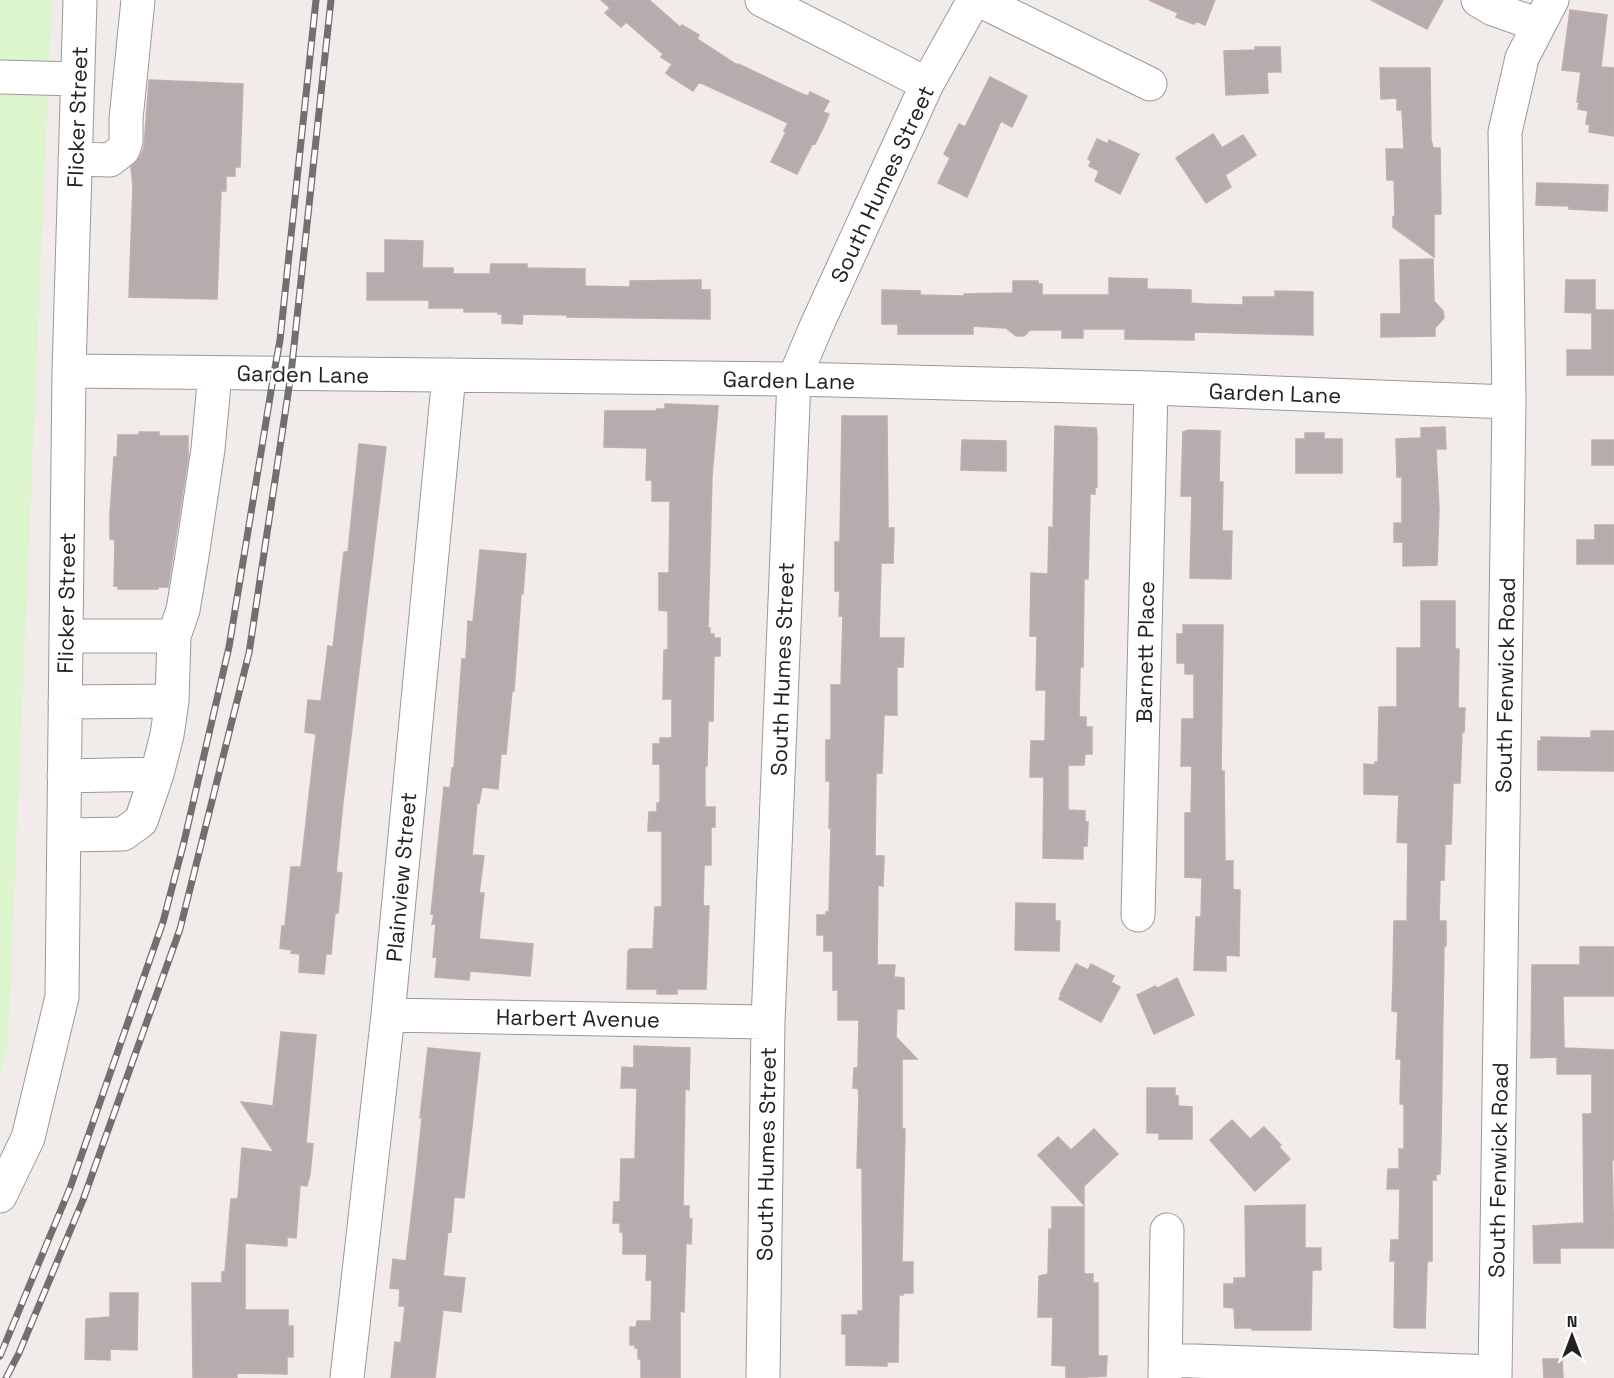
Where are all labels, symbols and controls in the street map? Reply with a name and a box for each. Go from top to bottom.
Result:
street label: Flicker Street [61,46,93,188]
street label: South Humes Street [824,81,940,287]
street label: Garden Lane [236,359,370,389]
street label: Garden Lane [722,365,856,395]
street label: Garden Lane [1208,377,1342,409]
street label: Flicker Street [51,532,81,674]
street label: South Humes Street [764,562,800,776]
street label: South Fenwick Road [1489,577,1521,793]
street label: Barnett Place [1130,581,1160,723]
street label: Plainview Street [380,791,422,963]
street label: Harbert Avenue [496,1003,660,1033]
street label: South Humes Street [750,1047,782,1261]
street label: South Fenwick Road [1482,1062,1514,1278]
north arrow [1542,1306,1602,1366]
text: N [1567,1311,1577,1332]

